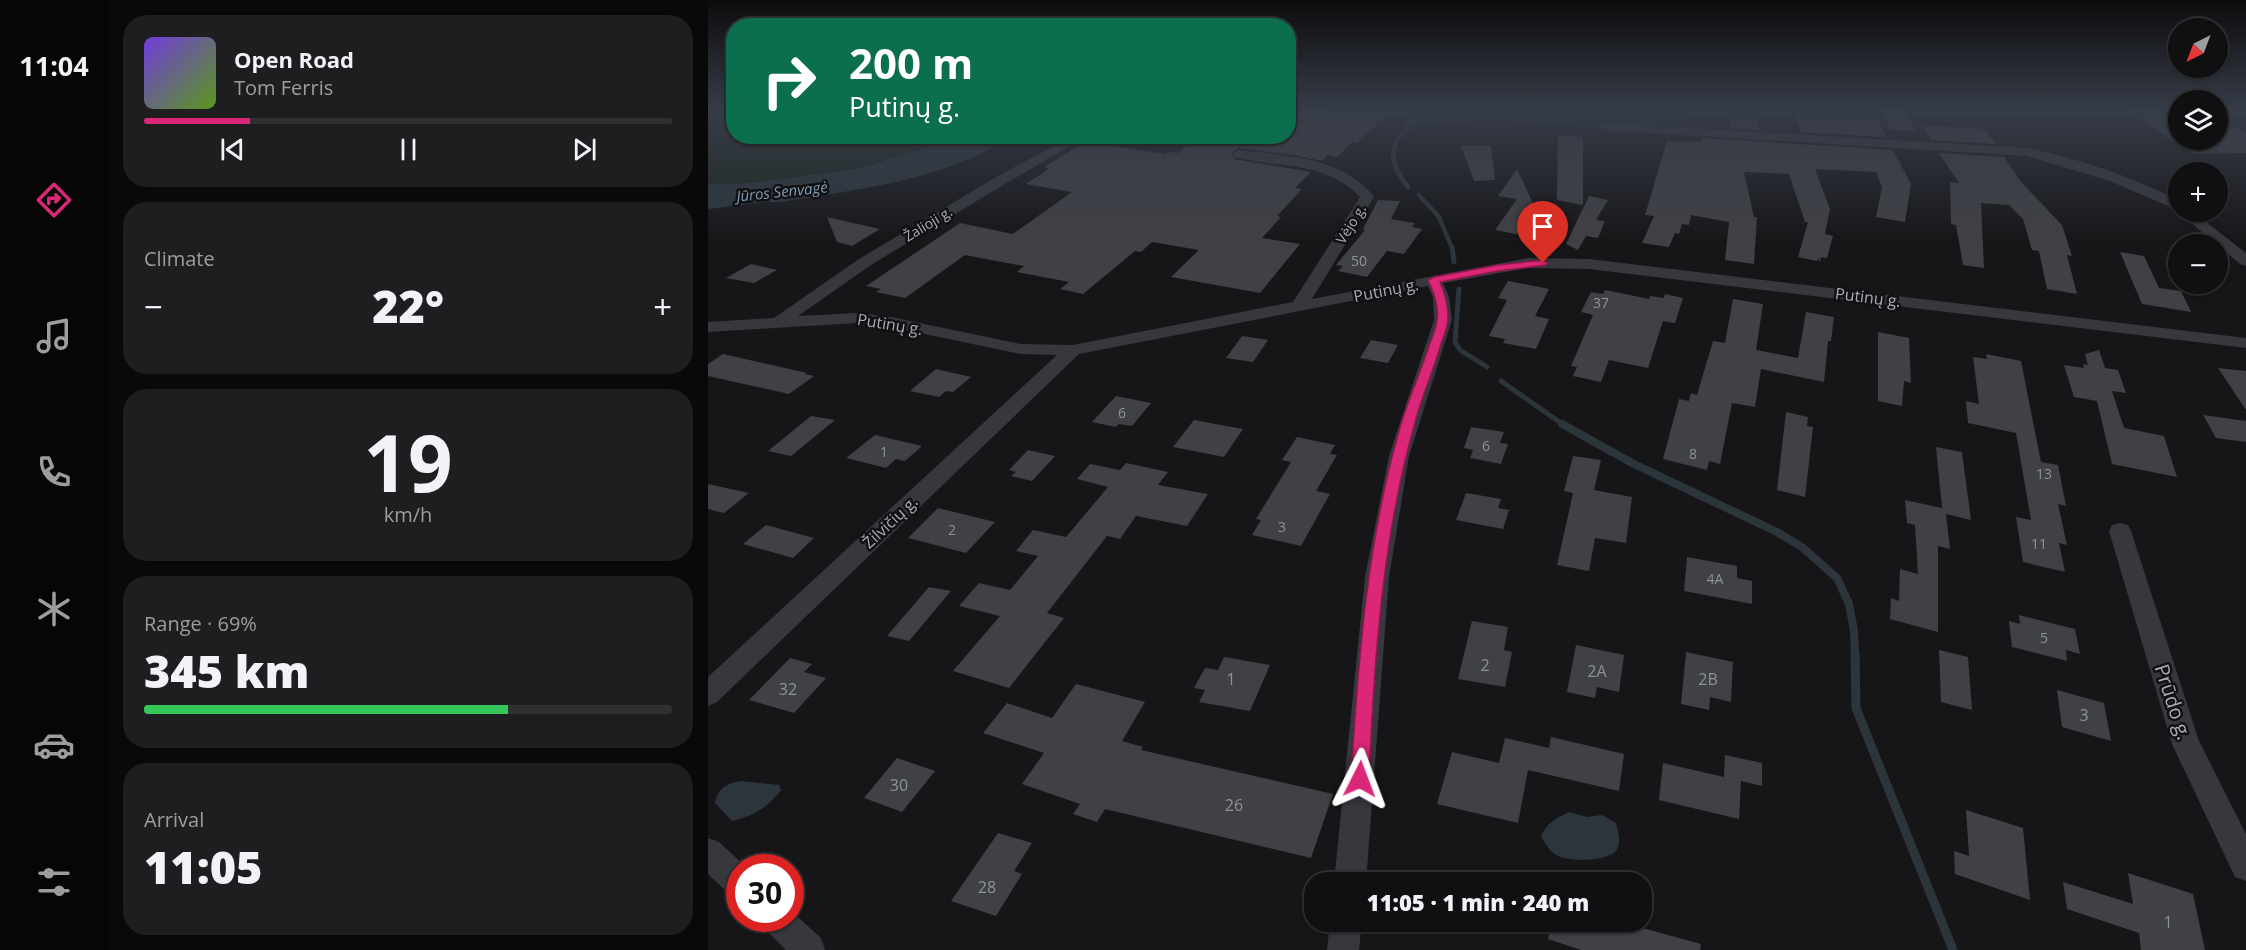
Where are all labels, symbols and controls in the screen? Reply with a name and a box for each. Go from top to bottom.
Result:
north arrow [2168,18,2228,78]
map controls [2168,18,2228,294]
text: 200 m [849,34,973,91]
icon: right [750,42,828,120]
text: Open Road [234,44,354,74]
text: 11:04 [19,47,89,84]
text: Tom Ferris [234,74,333,101]
text: Putinų g. [849,88,960,125]
button: layers [2168,90,2228,150]
icon: previous [216,133,249,166]
icon: pause [392,133,425,166]
icon: next [568,133,601,166]
button: + [2168,162,2228,222]
water label: Jūros Senvagė [732,176,829,206]
icon: directions [33,179,75,221]
street label: Vėjo g. [1331,200,1370,247]
pin [1517,201,1568,263]
street label: Žalioji g. [900,202,955,245]
icon: arrive [1526,210,1559,243]
button: − [2168,234,2228,294]
text: Climate [144,245,215,272]
house number: 50 [1351,251,1367,270]
street label: Putinų g. [1352,273,1420,307]
text: 22° [372,275,444,336]
street label: Putinų g. [1834,282,1902,312]
text: − [144,284,163,329]
text: + [653,284,672,329]
house number: 37 [1593,293,1609,312]
street label: Putinų g. [856,308,924,340]
icon: music [33,315,75,357]
house number: 6 [1118,403,1126,422]
text: 19 [363,409,453,515]
house number: 6 [1482,436,1490,455]
house number: 1 [880,442,888,461]
house number: 8 [1689,444,1697,463]
icon: phone [33,451,75,493]
house number: 13 [2036,464,2052,483]
street label: Žilvičių g. [858,491,922,553]
text: km/h [384,501,432,528]
house number: 3 [1278,517,1286,536]
house number: 2 [948,520,956,539]
house number: 11 [2031,534,2047,553]
house number: 4A [1707,569,1724,588]
icon: climate [33,588,75,630]
text: Range · 69% [144,610,257,637]
house number: 5 [2040,628,2048,647]
text: 345 km [144,640,309,701]
house number: 2 [1480,654,1490,676]
house number: 2A [1587,660,1608,682]
street label: Prūdo g. [2149,661,2198,743]
house number: 1 [1226,668,1236,690]
house number: 2B [1698,668,1718,690]
house number: 32 [779,678,797,700]
house number: 3 [2079,704,2089,726]
icon: car [33,724,75,766]
position arrow [1328,747,1392,811]
house number: 30 [890,774,908,796]
house number: 26 [1225,794,1243,816]
text: Arrival [144,806,204,833]
text: 11:05 [144,836,262,897]
speed limit sign: 30 [726,854,804,932]
icon: filters [33,861,75,903]
house number: 28 [978,876,996,898]
text: 11:05 · 1 min · 240 m [1367,887,1589,917]
house number: 1 [2163,911,2173,933]

